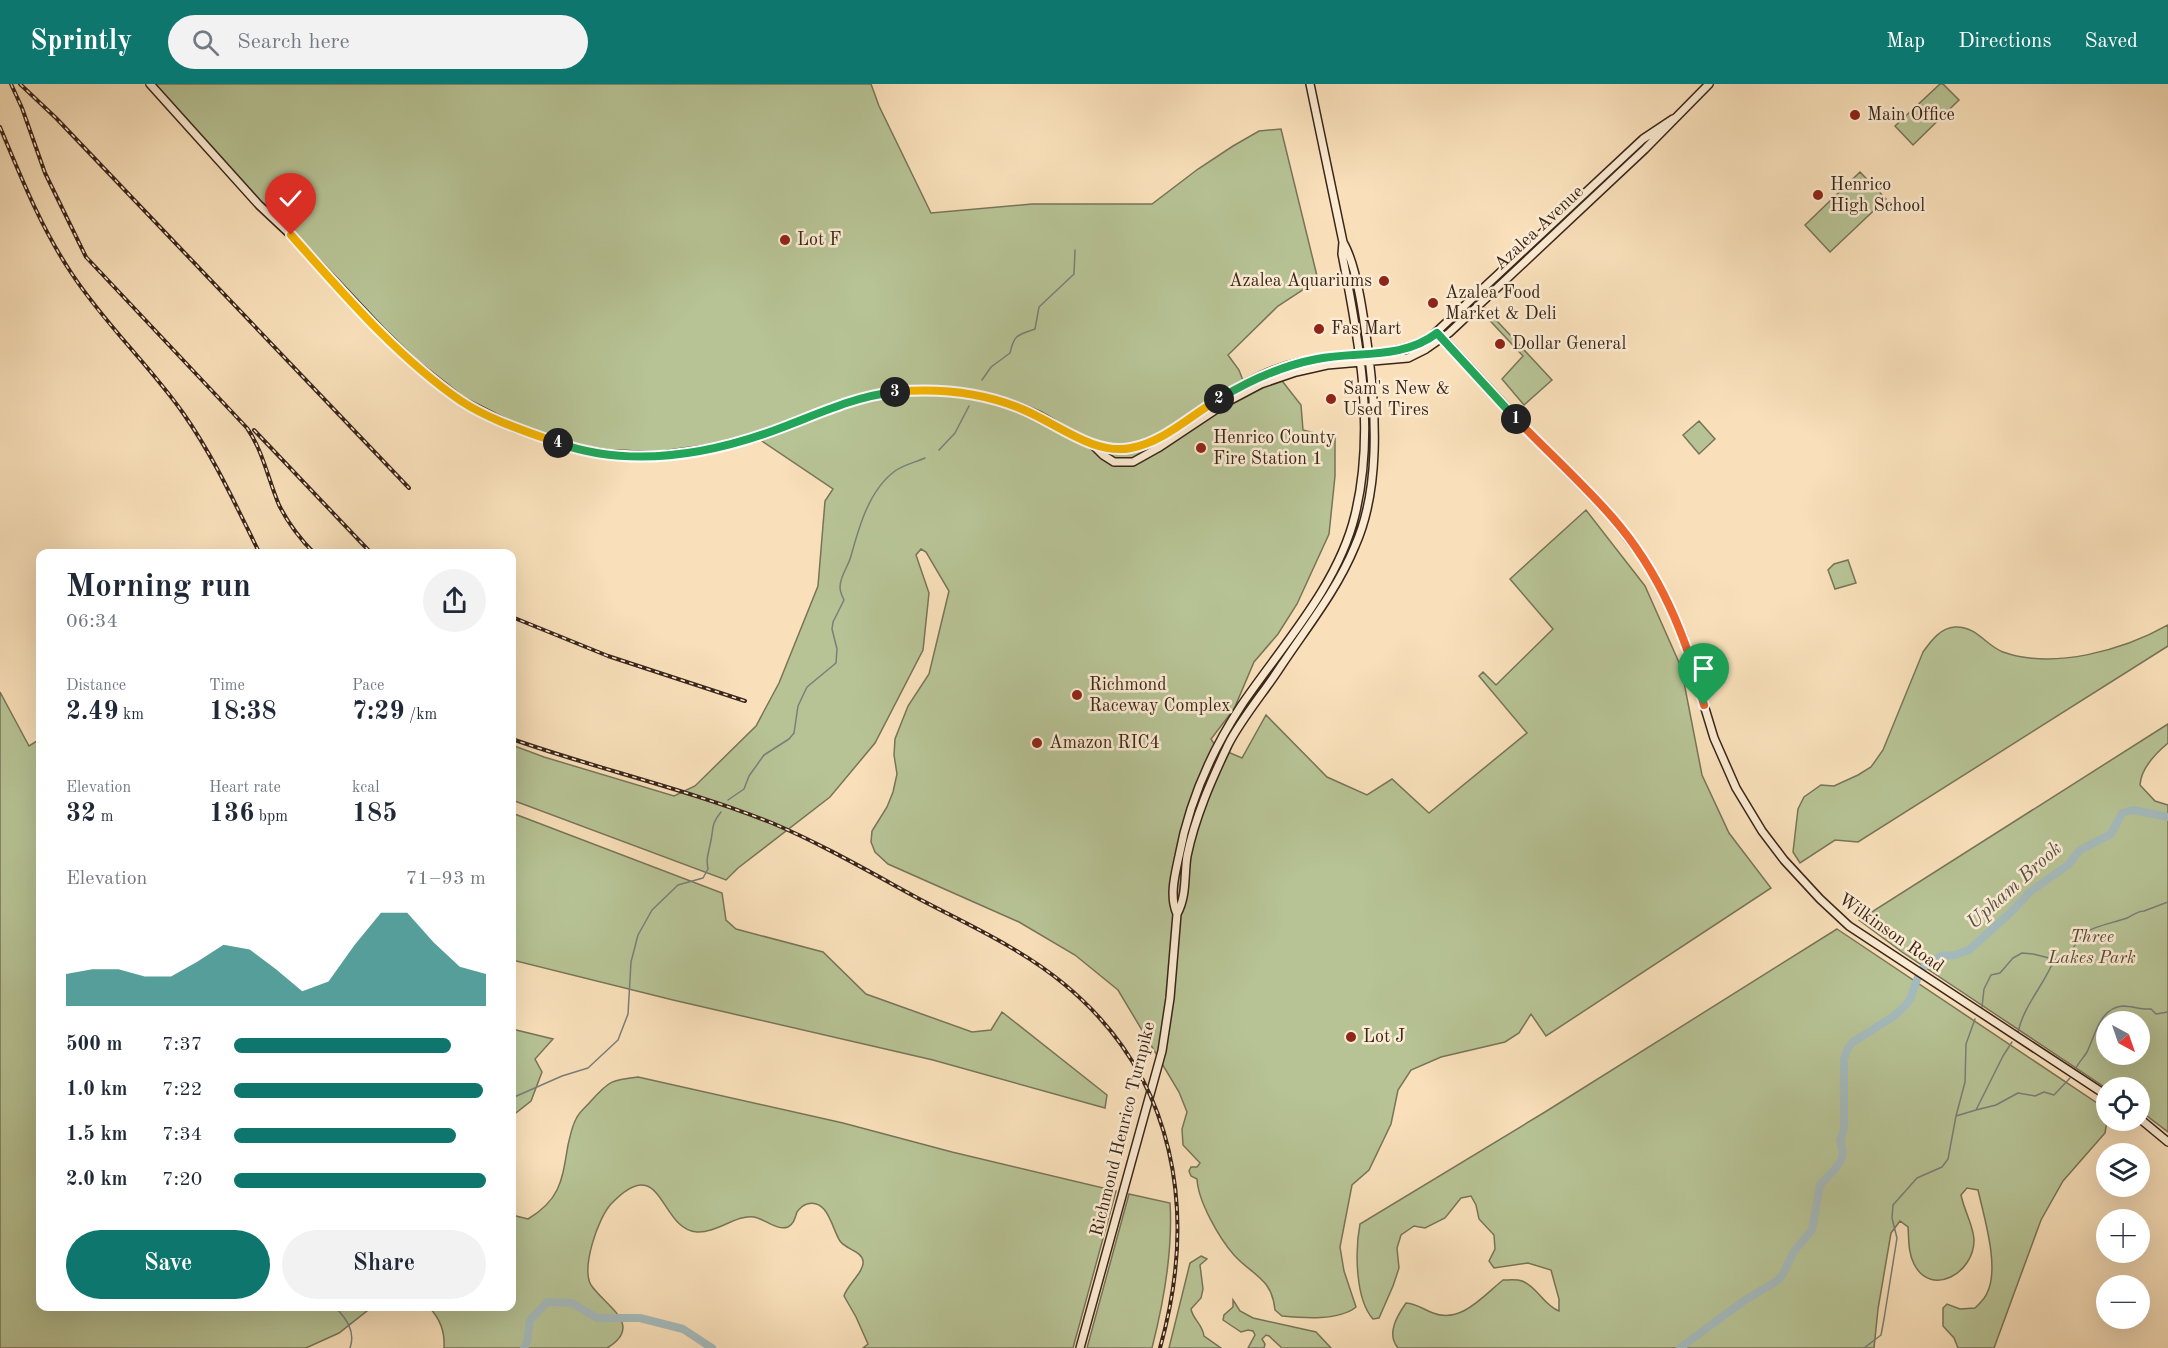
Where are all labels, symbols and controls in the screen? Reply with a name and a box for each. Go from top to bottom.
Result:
search box [168,15,588,69]
icon: search [189,26,222,59]
text: Sprintly [30,28,132,56]
text: Search here [237,31,350,53]
text: Map [1886,31,1925,52]
text: Directions [1958,31,2052,52]
text: Saved [2085,31,2138,52]
place label: Main Office [1867,106,1955,124]
marker: Main Office [1848,108,1862,122]
pin [265,173,316,235]
place label: Henrico High School [1830,176,1925,215]
icon: check [274,182,307,215]
street label: Azalea Avenue [1491,182,1587,274]
marker: Henrico High School [1811,188,1825,202]
place label: Lot F [797,231,842,249]
marker: Lot F [778,233,792,247]
place label: Azalea Aquariums [1229,272,1372,290]
marker: Azalea Aquariums [1377,274,1391,288]
place label: Azalea Food Market & Deli [1445,284,1557,323]
marker: Azalea Food Market & Deli [1426,296,1440,310]
place label: Fas Mart [1331,320,1401,338]
marker: Fas Mart [1312,322,1326,336]
place label: Dollar General [1512,335,1627,353]
marker: Dollar General [1493,337,1507,351]
pin: 3 [880,377,910,407]
place label: Sam's New & Used Tires [1343,380,1450,419]
text: 3 [890,384,900,400]
pin: 2 [1204,384,1234,414]
text: 2 [1214,391,1224,407]
marker: Sam's New & Used Tires [1324,392,1338,406]
pin: 1 [1501,404,1531,434]
text: 1 [1511,411,1521,427]
pin: 4 [543,428,573,458]
place label: Henrico County Fire Station 1 [1213,429,1336,468]
text: 4 [553,435,563,451]
marker: Henrico County Fire Station 1 [1194,441,1208,455]
button: share [423,569,486,632]
text: Morning run [66,571,251,604]
text: 06:34 [66,612,118,632]
pin [1678,643,1729,705]
icon: arrive [1687,652,1720,685]
place label: Richmond Raceway Complex [1089,676,1231,715]
text: Distance [66,678,126,694]
text: Time [209,678,245,694]
text: Pace [352,678,384,694]
marker: Richmond Raceway Complex [1070,688,1084,702]
text: 2.49 [66,699,119,725]
text: 18:38 [209,699,277,725]
text: 7:29 [352,699,405,725]
text: km [119,707,144,723]
text: /km [405,707,437,723]
place label: Amazon RIC4 [1049,734,1160,752]
marker: Amazon RIC4 [1030,736,1044,750]
text: Elevation [66,780,131,796]
text: Heart rate [209,780,281,796]
text: kcal [352,780,380,796]
text: 32 [66,801,96,827]
text: 136 [209,801,254,827]
text: 185 [352,801,397,827]
text: m [96,809,113,825]
text: bpm [254,809,288,825]
water label: Upham Brook [1964,838,2066,934]
text: Elevation [66,869,147,889]
text: 71–93 m [406,869,486,889]
street label: Wilkinson Road [1835,890,1947,976]
park label: Three Lakes Park [2047,928,2136,967]
north arrow [2096,1011,2150,1065]
map controls [2096,1011,2150,1329]
street label: Richmond Henrico Turnpike [1088,1020,1158,1238]
place label: Lot J [1363,1028,1405,1046]
marker: Lot J [1344,1030,1358,1044]
text: 500 m [66,1035,122,1055]
text: 7:37 [162,1035,202,1055]
button: locate [2096,1077,2150,1131]
text: 1.0 km [66,1080,128,1100]
text: 7:22 [162,1080,202,1100]
text: 1.5 km [66,1125,128,1145]
text: 7:34 [162,1125,202,1145]
button: layers [2096,1143,2150,1197]
text: 2.0 km [66,1170,128,1190]
text: 7:20 [162,1170,202,1190]
button: + [2096,1209,2150,1263]
button: Save [66,1230,270,1299]
button: Share [282,1230,486,1299]
button: − [2096,1275,2150,1329]

